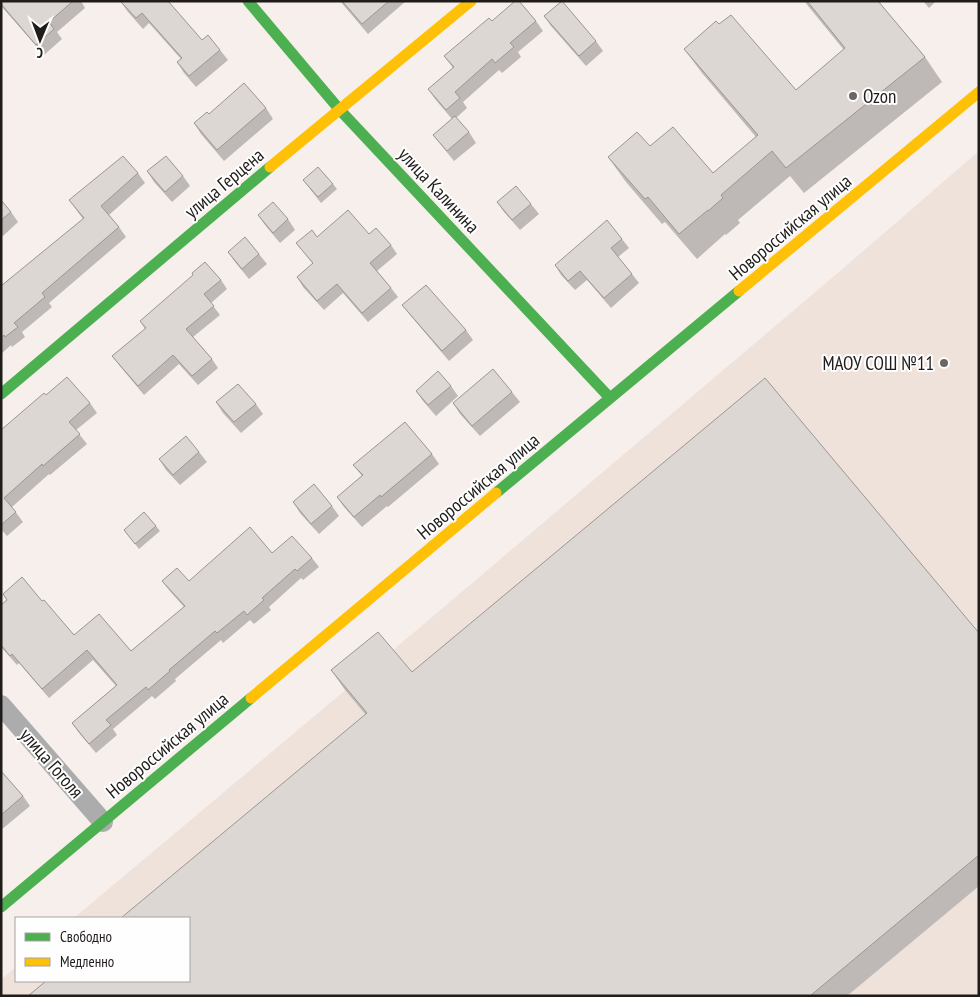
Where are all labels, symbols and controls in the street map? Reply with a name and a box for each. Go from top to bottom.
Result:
north arrow [15,15,65,65]
text: С [36,44,43,62]
place label: Ozon [863,84,896,108]
marker: Ozon [847,90,859,102]
street label: улица Калинина [393,142,485,238]
street label: улица Герцена [179,143,269,223]
street label: Новороссийская улица [724,169,856,285]
place label: МАОУ СОШ №11 [822,351,934,375]
marker: МАОУ СОШ №11 [938,357,950,369]
street label: Новороссийская улица [412,428,544,544]
street label: Новороссийская улица [101,687,233,803]
street label: улица Гоголя [15,723,89,803]
legend [15,917,190,982]
text: Свободно [60,927,112,946]
text: Медленно [60,952,114,971]

